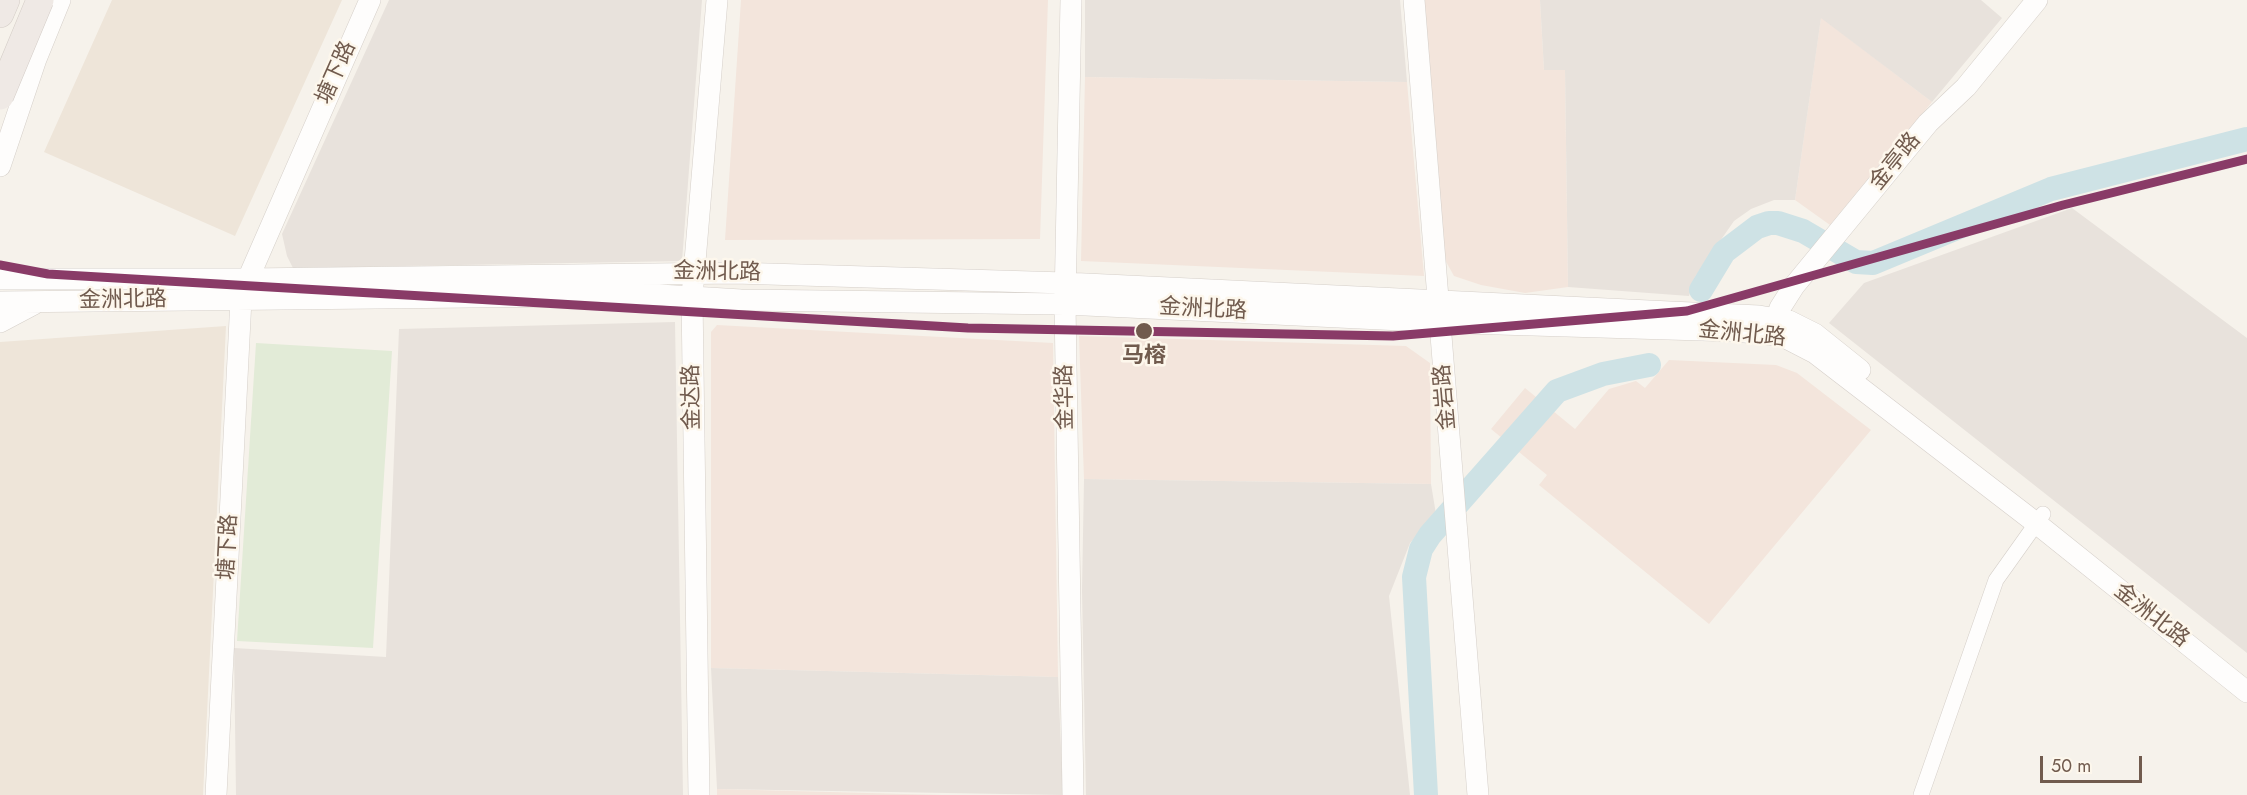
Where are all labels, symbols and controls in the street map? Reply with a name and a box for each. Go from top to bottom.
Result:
street label: 塘下路 [312,37,362,109]
street label: 金亭路 [1865,128,1927,196]
street label: 金洲北路 [673,259,761,287]
street label: 金洲北路 [79,287,167,315]
street label: 金洲北路 [1158,295,1248,325]
street label: 金洲北路 [1697,317,1787,353]
marker: 马榕 [1134,321,1154,341]
place label: 马榕 [1122,344,1166,370]
street label: 金岩路 [1430,363,1462,431]
street label: 金达路 [679,364,707,430]
street label: 金华路 [1052,364,1080,430]
street label: 塘下路 [214,513,244,581]
street label: 金洲北路 [2108,579,2194,653]
scale bar [2043,744,2145,782]
text: 50 m [2051,753,2091,779]

